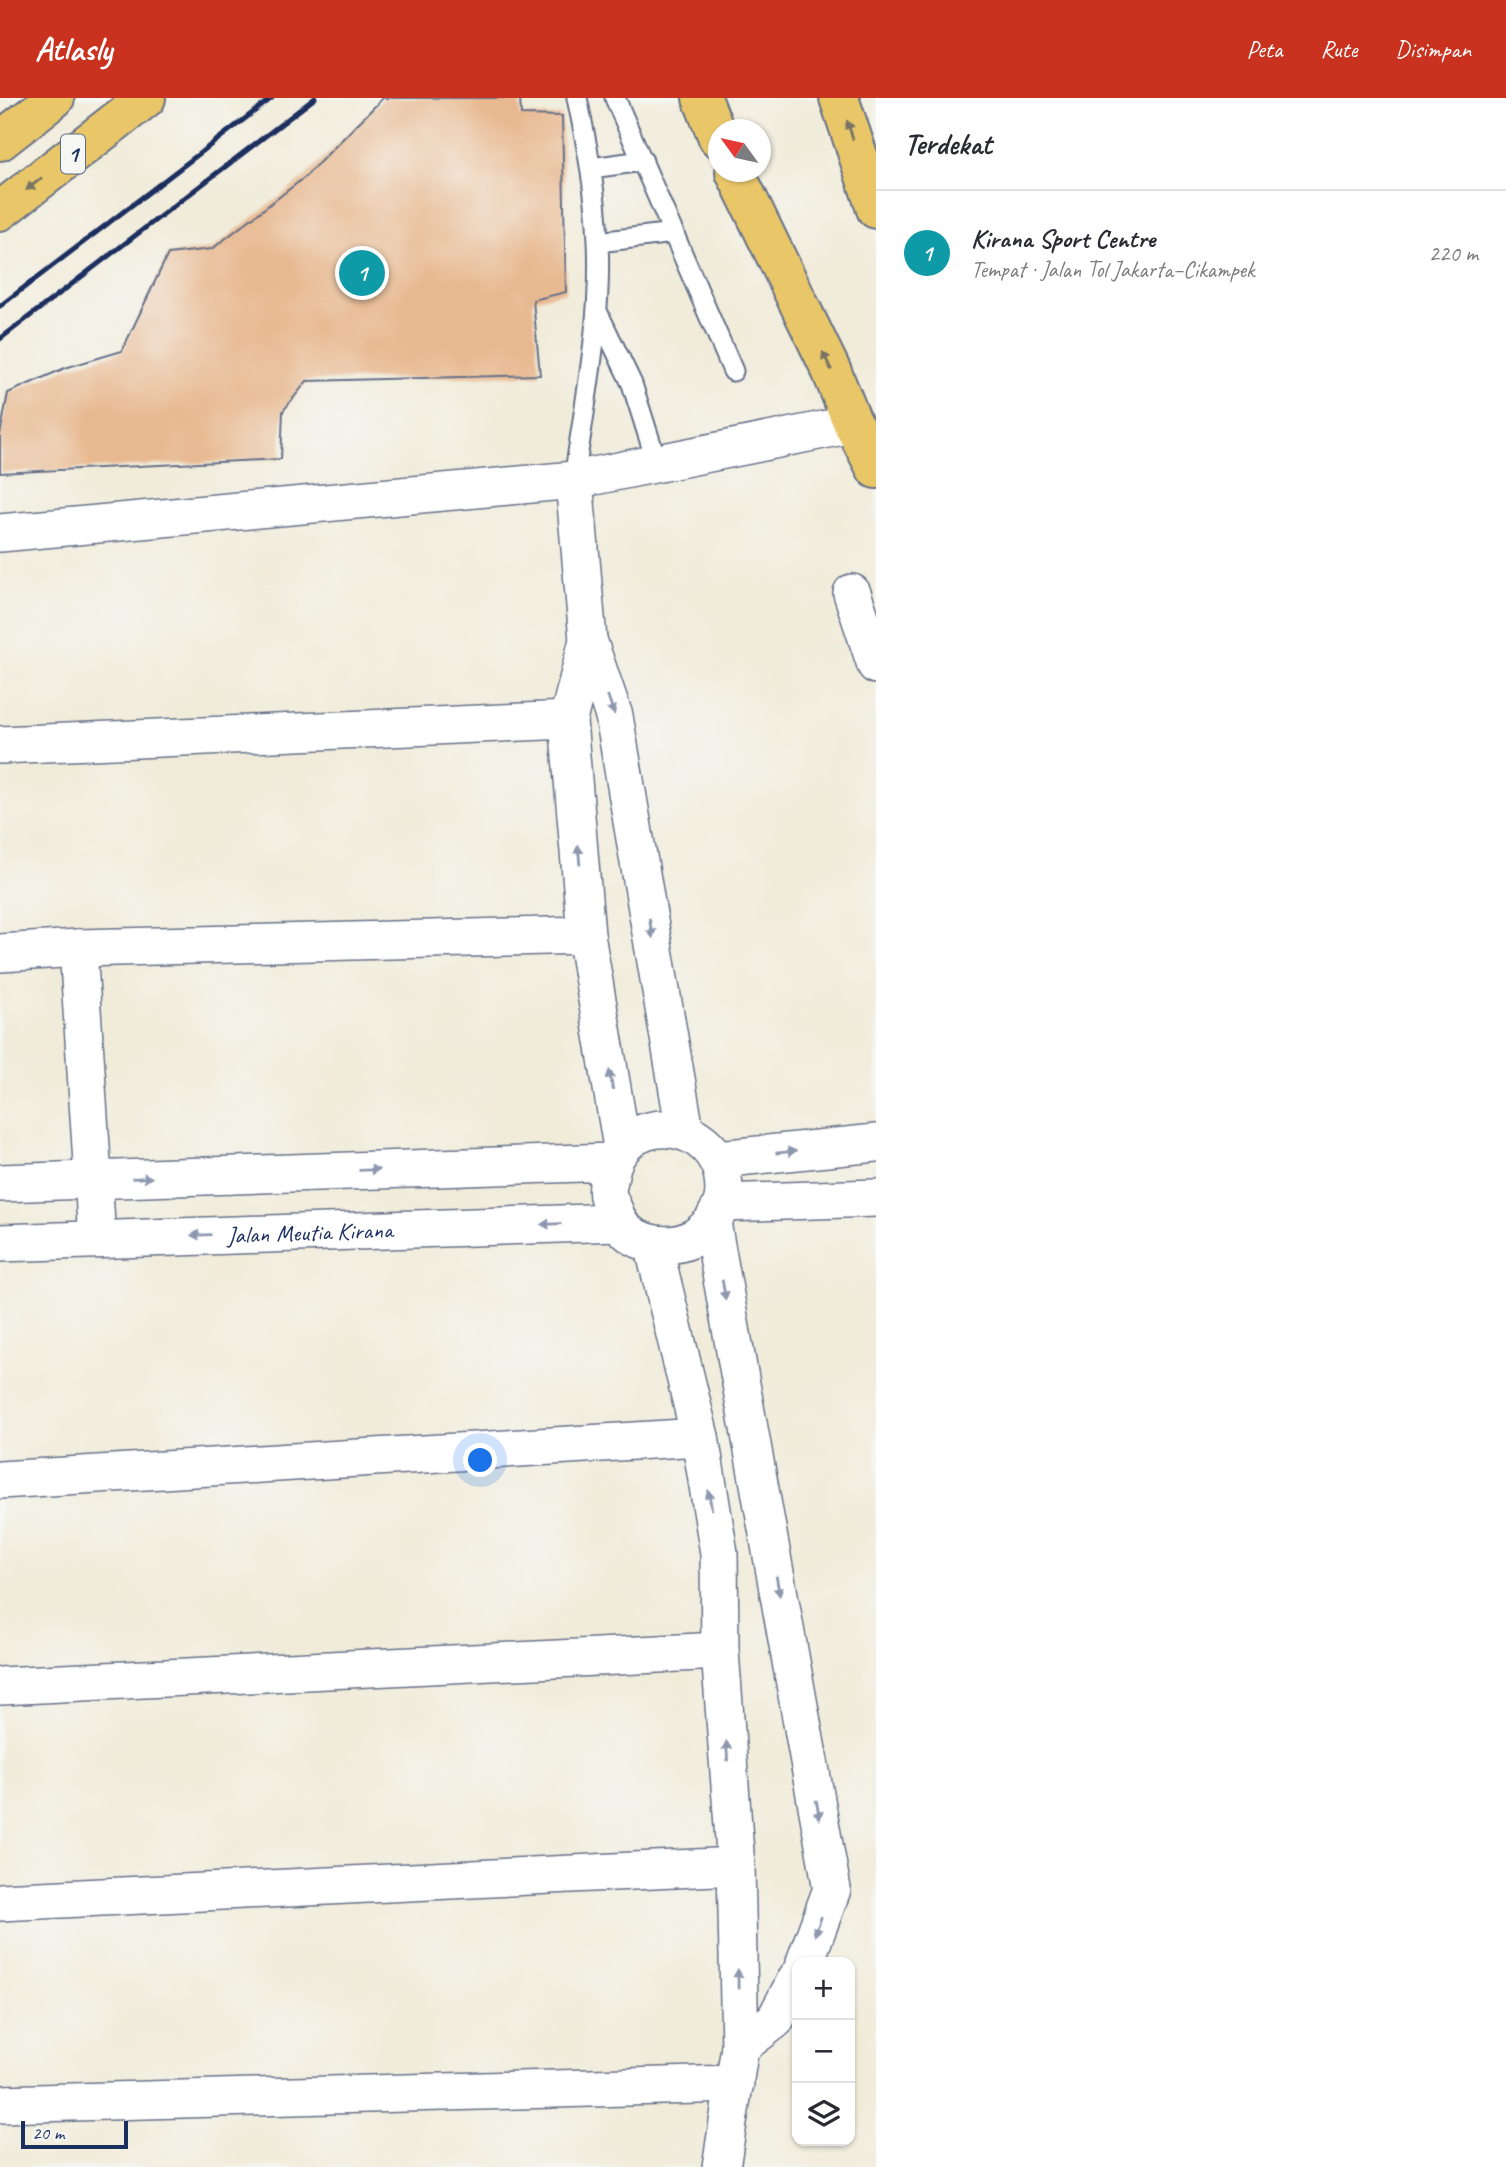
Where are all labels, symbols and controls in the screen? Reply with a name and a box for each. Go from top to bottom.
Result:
text: Atlasly [35,28,112,70]
text: Peta [1246,34,1282,64]
text: Rute [1320,34,1357,64]
text: Disimpan [1395,34,1471,64]
north arrow [708,119,771,182]
one-way arrow [844,119,855,140]
text: Terdekat [904,125,992,163]
road number: 1 [61,134,85,174]
one-way arrow [25,177,43,191]
text: Kirana Sport Centre [971,222,1155,255]
text: 1 [922,239,932,268]
text: 220 m [1429,239,1478,268]
pin: 1 [339,247,385,299]
text: Tempat · Jalan Tol Jakarta–Cikampek [971,255,1254,284]
one-way arrow [821,351,833,371]
one-way arrow [606,694,616,715]
one-way arrow [573,844,584,866]
one-way arrow [646,918,657,940]
one-way arrow [605,1069,616,1091]
one-way arrow [775,1146,797,1157]
one-way arrow [358,1165,380,1176]
one-way arrow [131,1172,153,1183]
street label: Jalan Meutia Kirana [226,1215,395,1250]
one-way arrow [539,1218,561,1230]
one-way arrow [190,1230,212,1241]
one-way arrow [719,1279,730,1301]
your location [463,1443,497,1477]
one-way arrow [704,1489,715,1511]
one-way arrow [773,1575,784,1597]
one-way arrow [721,1740,732,1762]
one-way arrow [813,1799,824,1821]
one-way arrow [813,1915,824,1936]
map controls [792,1957,855,2146]
button: + [792,1957,855,2020]
one-way arrow [733,1967,744,1989]
button: − [792,2020,855,2083]
button: layers [792,2083,855,2146]
scale bar [21,2118,128,2150]
text: 20 m [32,2121,64,2145]

